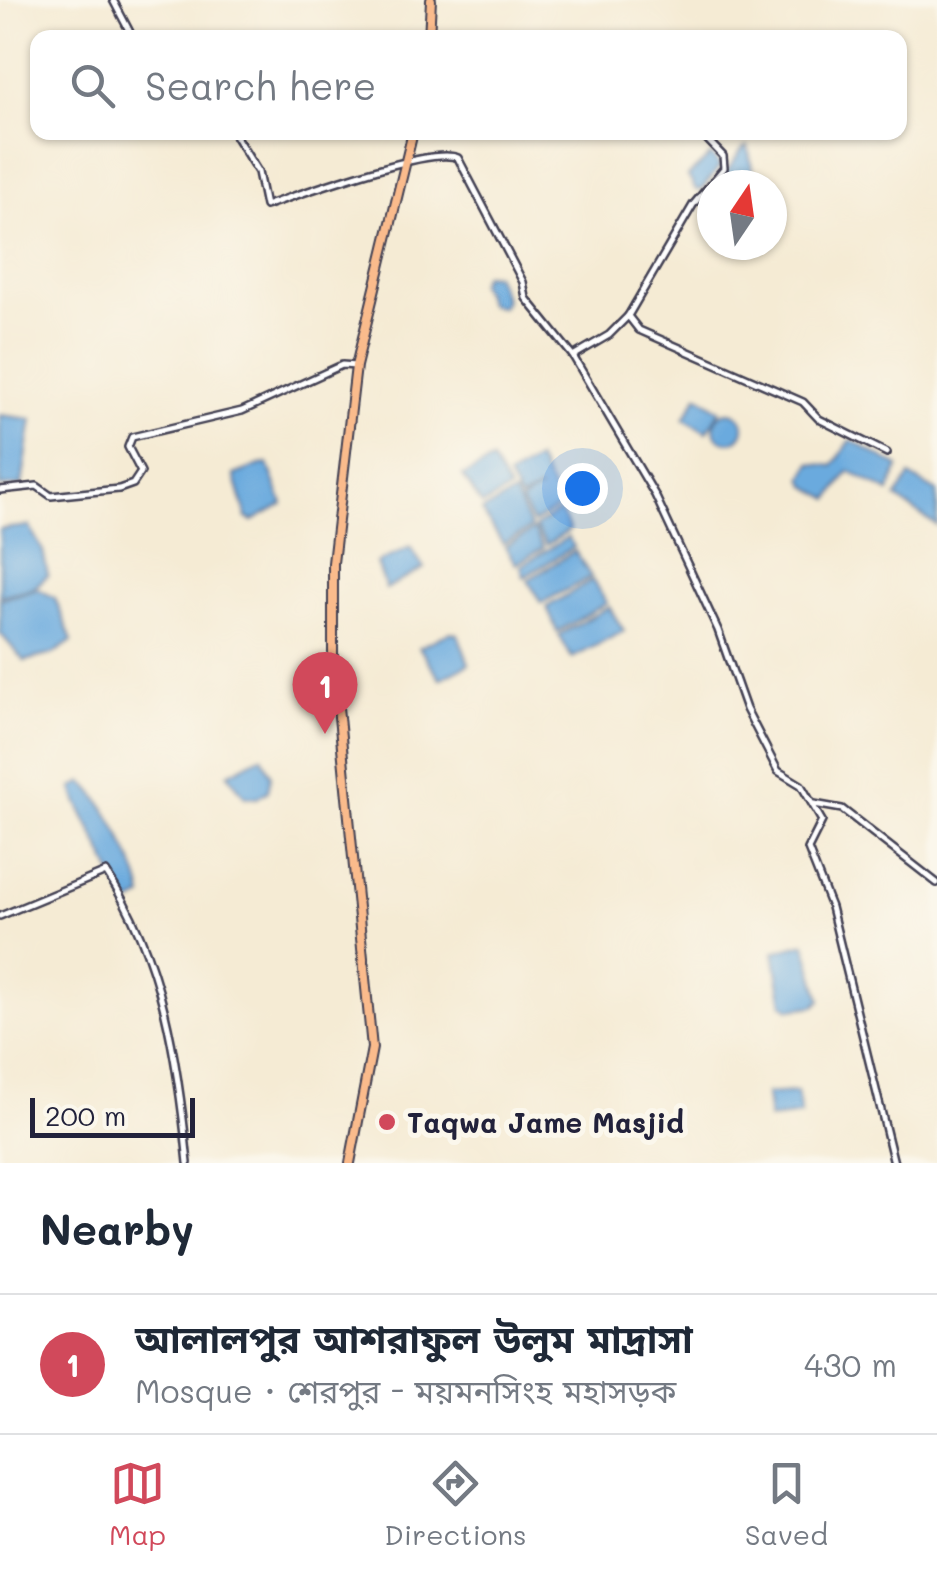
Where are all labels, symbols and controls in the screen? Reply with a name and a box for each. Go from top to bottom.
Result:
search box [30,30,907,140]
icon: search [65,58,120,113]
text: Search here [145,60,376,110]
north arrow [697,170,787,260]
your location [557,463,608,514]
pin: 1 [292,652,358,734]
scale bar [30,1093,195,1138]
text: 200 m [45,1097,126,1133]
place label: Taqwa Jame Masjid [407,1104,684,1140]
marker: Taqwa Jame Masjid [376,1111,398,1133]
text: Nearby [40,1201,194,1256]
text: আলালপুর আশরাফুল উলুম মাদ্রাসা [135,1313,693,1363]
text: 1 [65,1343,80,1385]
text: 430 m [804,1343,897,1385]
text: Mosque · শেরপুর - ময়মনসিংহ মহাসড়ক [135,1369,676,1411]
tab: Map [109,1456,166,1552]
tab: Directions [384,1456,527,1552]
tab: Saved [745,1456,828,1552]

